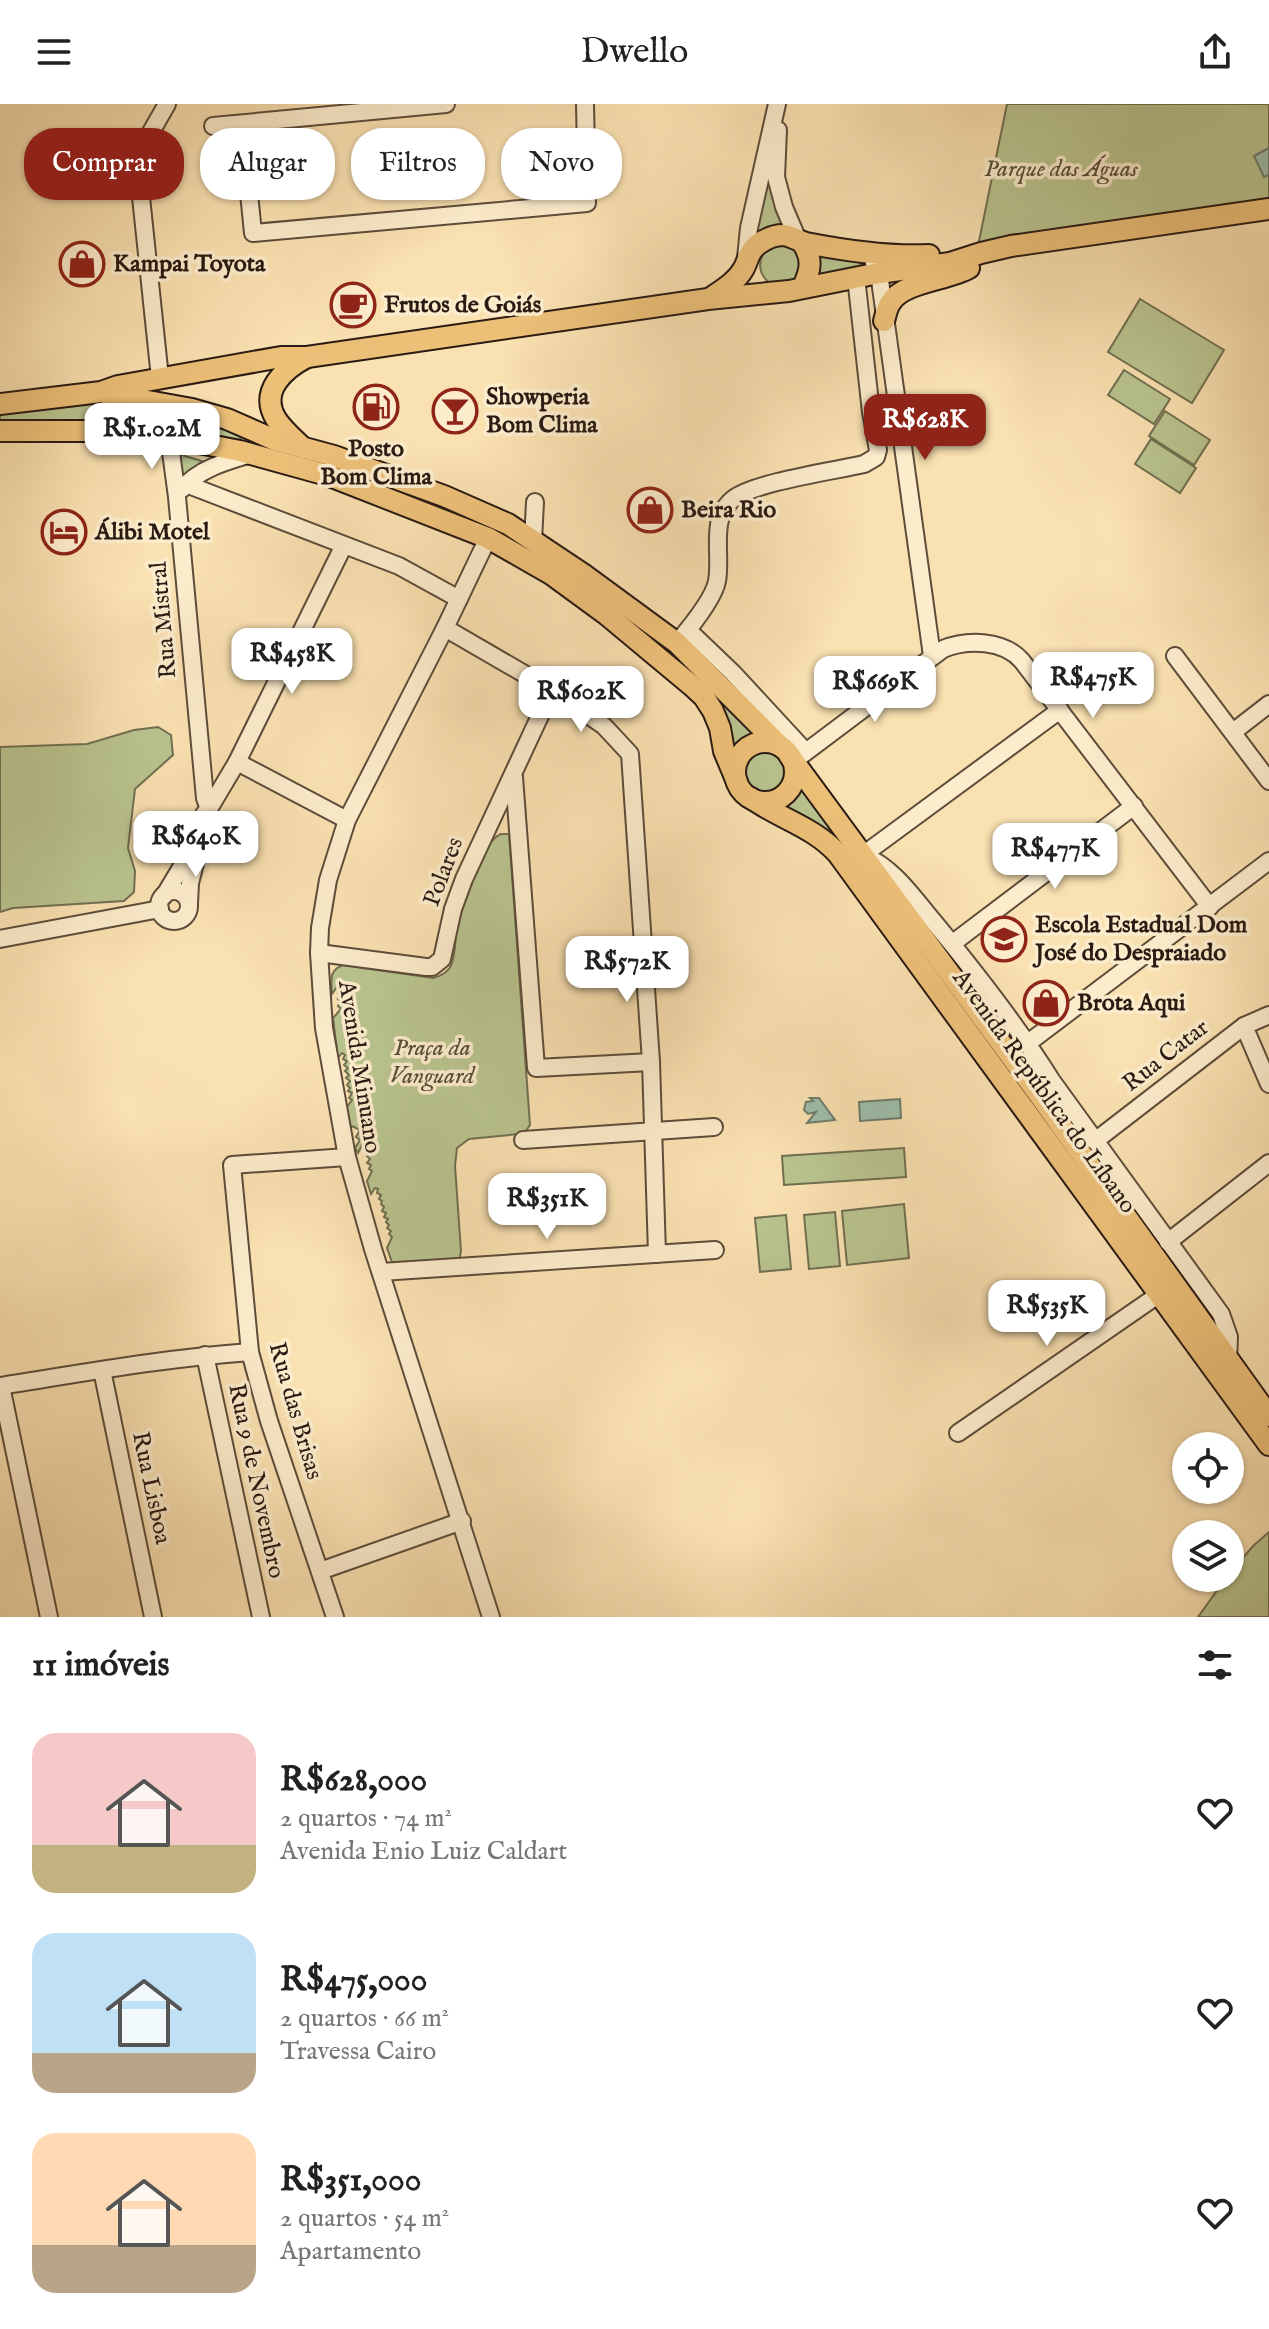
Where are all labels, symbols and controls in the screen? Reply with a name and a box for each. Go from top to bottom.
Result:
text: Dwello [581,29,688,75]
icon: menu [32,30,76,74]
icon: share [1193,30,1237,74]
chip: Comprar [24,128,184,200]
chip: Alugar [200,128,335,200]
chip: Filtros [351,128,485,200]
chip: Novo [501,128,622,200]
park label: Parque das Águas [984,154,1139,185]
shop icon: Kampai Toyota [58,240,106,288]
place label: Kampai Toyota [113,249,266,280]
cafe icon: Frutos de Goiás [329,281,377,329]
place label: Frutos de Goiás [384,290,542,321]
place label: Showperia Bom Clima [486,382,598,441]
fuel station icon: Posto Bom Clima [352,383,400,431]
bar icon: Showperia Bom Clima [431,387,479,435]
pin: R$628K [860,394,990,462]
pin: R$1.02M [78,403,226,471]
text: R$628K [882,403,968,436]
text: R$1.02M [103,412,201,445]
place label: Posto Bom Clima [320,434,432,493]
shop icon: Beira Rio [626,486,674,534]
place label: Beira Rio [681,495,776,526]
hotel icon: Álibi Motel [40,508,88,556]
place label: Álibi Motel [94,517,210,548]
street label: Rua Mistral [143,560,185,680]
pin: R$458K [227,628,357,696]
text: R$458K [249,637,335,670]
pin: R$475K [1028,652,1158,720]
pin: R$669K [810,656,940,724]
text: R$475K [1050,661,1136,694]
text: R$669K [832,665,918,698]
pin: R$602K [516,666,646,734]
text: R$602K [537,675,625,708]
pin: R$640K [131,811,261,879]
text: R$640K [151,820,241,853]
pin: R$477K [990,823,1120,891]
text: R$477K [1010,832,1100,865]
street label: Polares [417,833,471,911]
place label: Escola Estadual Dom José do Despraiado [1032,910,1248,969]
school or university icon: Escola Estadual Dom José do Despraiado [980,915,1028,963]
pin: R$572K [562,936,692,1004]
text: R$572K [584,945,670,978]
street label: Avenida República do Líbano [944,963,1143,1220]
street label: Avenida Minuano [330,977,388,1156]
shop icon: Brota Aqui [1022,979,1070,1027]
place label: Brota Aqui [1077,988,1186,1019]
street label: Rua Catar [1117,1013,1216,1099]
park label: Praça da Vanguard [390,1033,476,1092]
pin: R$351K [482,1173,612,1241]
text: R$351K [506,1182,588,1215]
pin: R$535K [982,1280,1112,1348]
text: R$535K [1006,1289,1088,1322]
street label: Rua das Brisas [261,1339,329,1483]
street label: Rua 9 de Novembro [220,1381,292,1581]
street label: Rua Lisboa [124,1429,178,1548]
map controls [1172,1432,1244,1592]
button: locate [1172,1432,1244,1504]
button: layers [1172,1520,1244,1592]
icon: filters [1193,1643,1237,1687]
text: 11 imóveis [32,1644,170,1687]
text: R$628,000 [280,1759,427,1802]
icon: home [96,1765,192,1861]
icon: heart [1193,1791,1237,1835]
text: 2 quartos · 74 m² [280,1802,452,1835]
text: Avenida Enio Luiz Caldart [280,1835,567,1868]
text: R$475,000 [280,1959,428,2002]
icon: home [96,1965,192,2061]
icon: heart [1193,1991,1237,2035]
text: 2 quartos · 66 m² [280,2002,449,2035]
text: Travessa Cairo [280,2035,436,2068]
text: R$351,000 [280,2159,421,2202]
icon: home [96,2165,192,2261]
icon: heart [1193,2191,1237,2235]
text: 2 quartos · 54 m² [280,2202,449,2235]
text: Apartamento [280,2235,421,2268]

